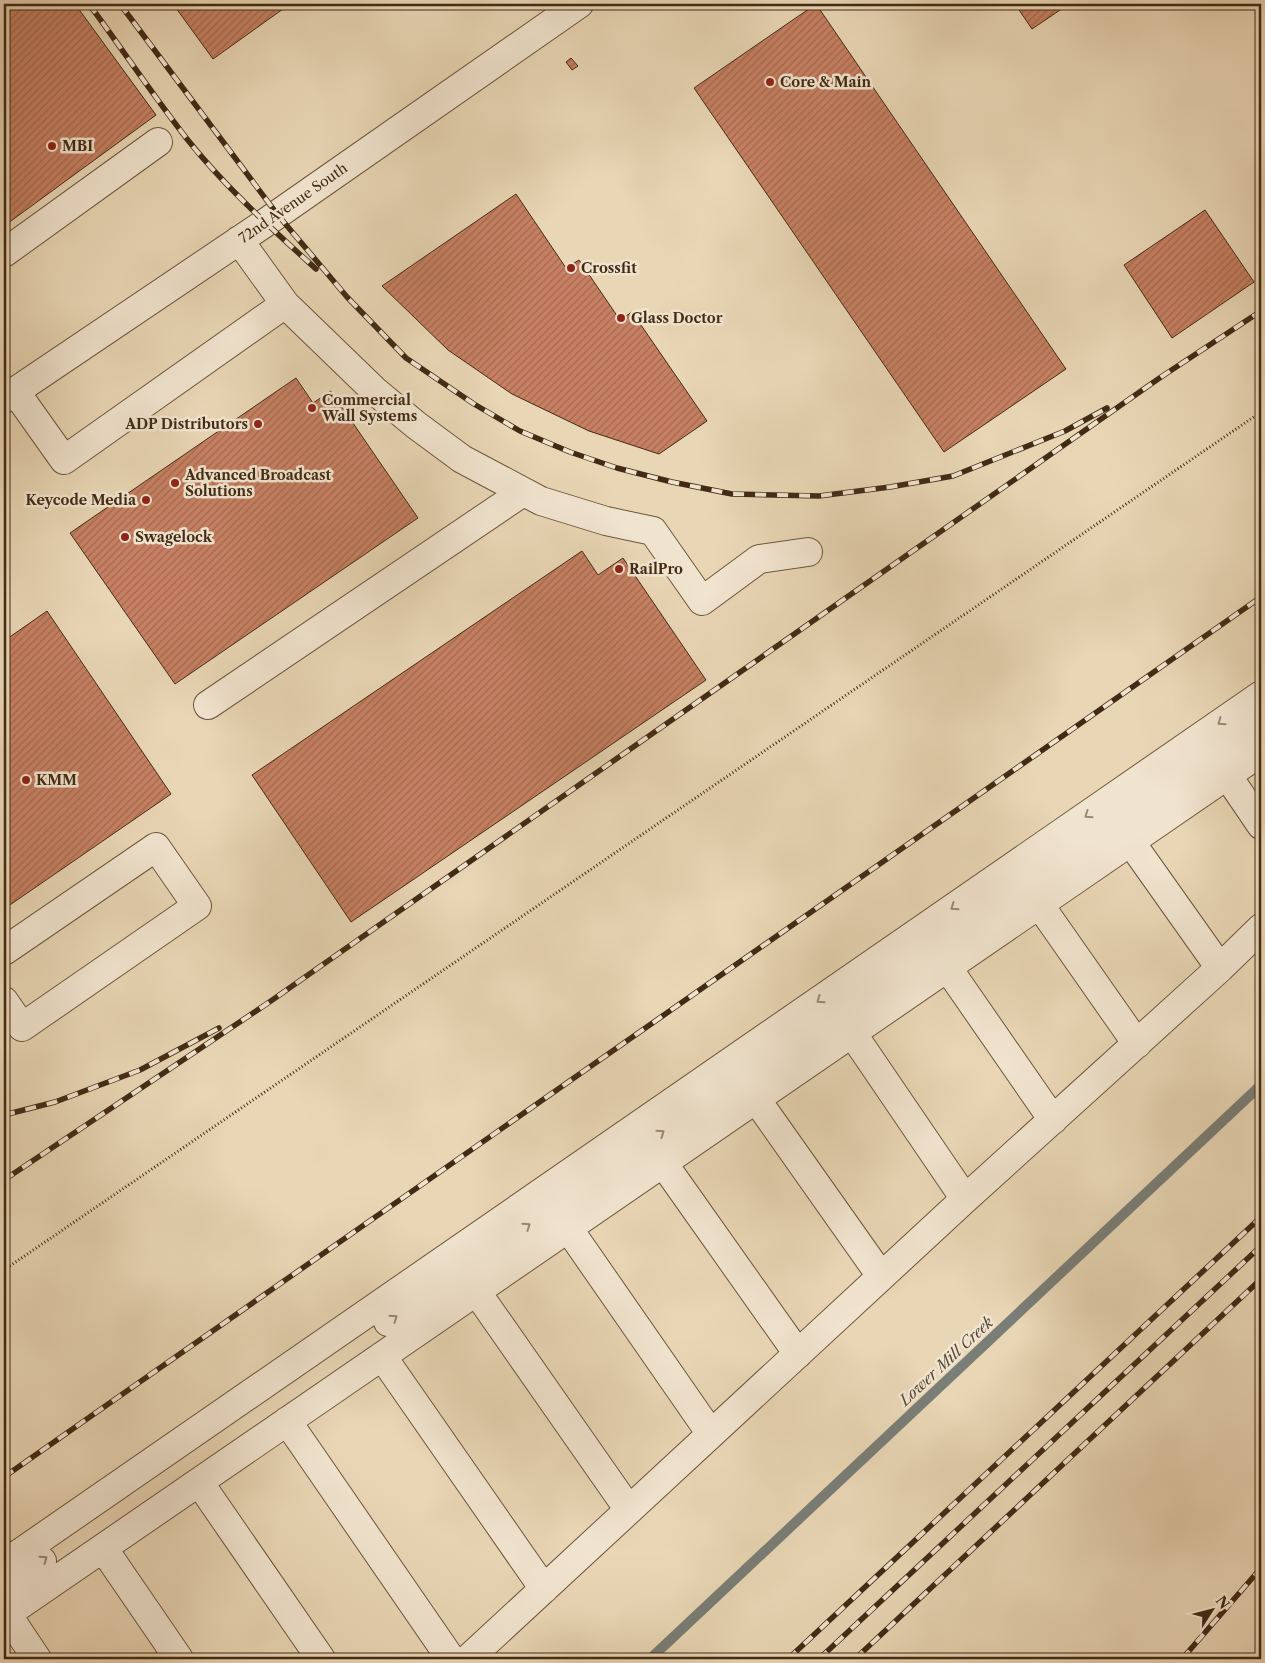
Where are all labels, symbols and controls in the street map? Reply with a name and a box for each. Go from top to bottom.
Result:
place label: Core & Main [780,73,872,91]
marker: Core & Main [764,76,776,88]
place label: MBI [62,137,93,155]
marker: MBI [46,140,58,152]
street label: 72nd Avenue South [235,159,351,247]
place label: Crossfit [581,259,637,277]
marker: Crossfit [565,262,577,274]
place label: Glass Doctor [631,309,723,327]
marker: Glass Doctor [615,312,627,324]
place label: Commercial Wall Systems [321,391,417,425]
marker: Commercial Wall Systems [306,402,318,414]
place label: ADP Distributors [124,415,248,433]
marker: ADP Distributors [252,418,264,430]
place label: Advanced Broadcast Solutions [184,466,331,500]
marker: Advanced Broadcast Solutions [169,477,181,489]
place label: Keycode Media [26,491,137,509]
marker: Keycode Media [140,494,152,506]
place label: Swagelock [135,528,213,546]
marker: Swagelock [119,531,131,543]
place label: RailPro [629,560,683,578]
marker: RailPro [613,563,625,575]
one-way arrow [1217,716,1227,725]
place label: KMM [36,771,77,789]
marker: KMM [20,774,32,786]
one-way arrow [1084,809,1093,818]
one-way arrow [950,901,960,910]
one-way arrow [816,994,826,1003]
one-way arrow [655,1130,665,1139]
one-way arrow [522,1223,531,1232]
water label: Lower Mill Creek [894,1313,997,1410]
one-way arrow [388,1315,397,1324]
one-way arrow [38,1556,48,1565]
north arrow [1188,1586,1238,1636]
text: N [1212,1592,1233,1613]

